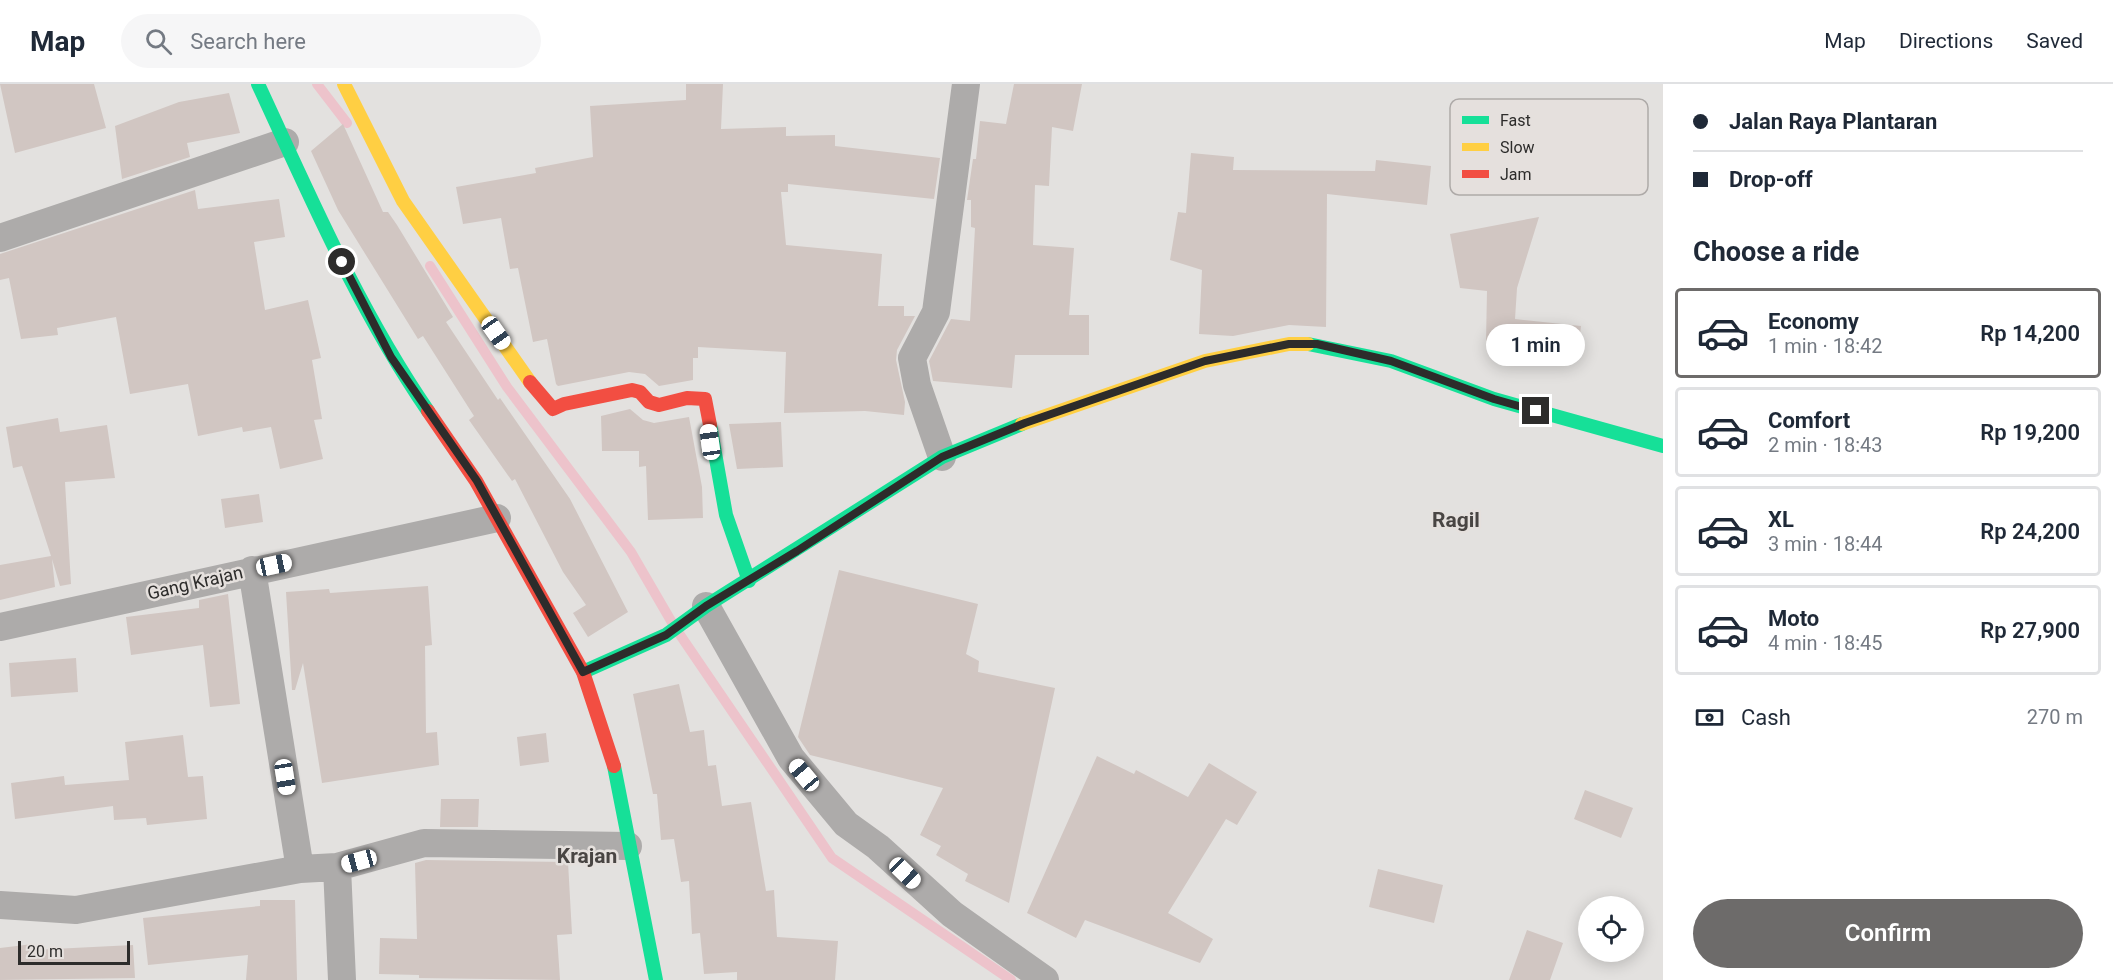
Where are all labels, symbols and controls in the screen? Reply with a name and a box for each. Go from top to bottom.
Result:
search box [121,14,541,68]
text: Map [30,25,85,58]
icon: search [142,25,175,58]
text: Search here [190,29,306,54]
text: Map [1824,29,1866,53]
text: Directions [1899,29,1993,53]
text: Saved [2026,29,2083,53]
legend [1450,99,1648,195]
text: Jalan Raya Plantaran [1729,109,1937,134]
text: Fast [1500,111,1531,130]
text: Slow [1500,138,1535,157]
text: Jam [1500,165,1532,184]
text: Drop-off [1729,167,1813,192]
text: Choose a ride [1693,236,1859,268]
route start [328,248,355,275]
icon: car [1696,306,1750,360]
text: Economy [1768,309,1859,334]
car [478,313,514,353]
text: Rp 14,200 [1980,321,2080,346]
callout: 1 min [1486,324,1586,366]
text: 1 min [1510,333,1561,357]
text: 1 min · 18:42 [1768,334,1883,358]
route end [1522,397,1549,424]
icon: car [1696,405,1750,459]
text: Comfort [1768,408,1850,433]
text: Rp 19,200 [1980,420,2080,445]
car [699,423,721,461]
text: 2 min · 18:43 [1768,433,1883,457]
icon: car [1696,504,1750,558]
text: XL [1768,507,1794,532]
district label: Ragil [1432,508,1480,532]
text: Rp 24,200 [1980,519,2080,544]
text: 3 min · 18:44 [1768,532,1883,556]
car [255,552,293,578]
street label: Gang Krajan [145,561,245,604]
icon: car [1696,603,1750,657]
text: Moto [1768,606,1819,631]
text: Rp 27,900 [1980,618,2080,643]
text: 4 min · 18:45 [1768,631,1883,655]
icon: cash [1693,701,1726,734]
text: Cash [1741,705,1791,730]
text: 270 m [2027,705,2083,729]
car [786,755,822,795]
car [273,758,297,796]
district label: Krajan [557,844,617,868]
car [339,848,379,874]
car [886,854,924,892]
map controls [1578,896,1644,962]
button: locate [1578,896,1644,962]
button: Confirm [1693,899,2083,968]
scale bar [18,938,130,966]
text: 20 m [27,942,63,961]

